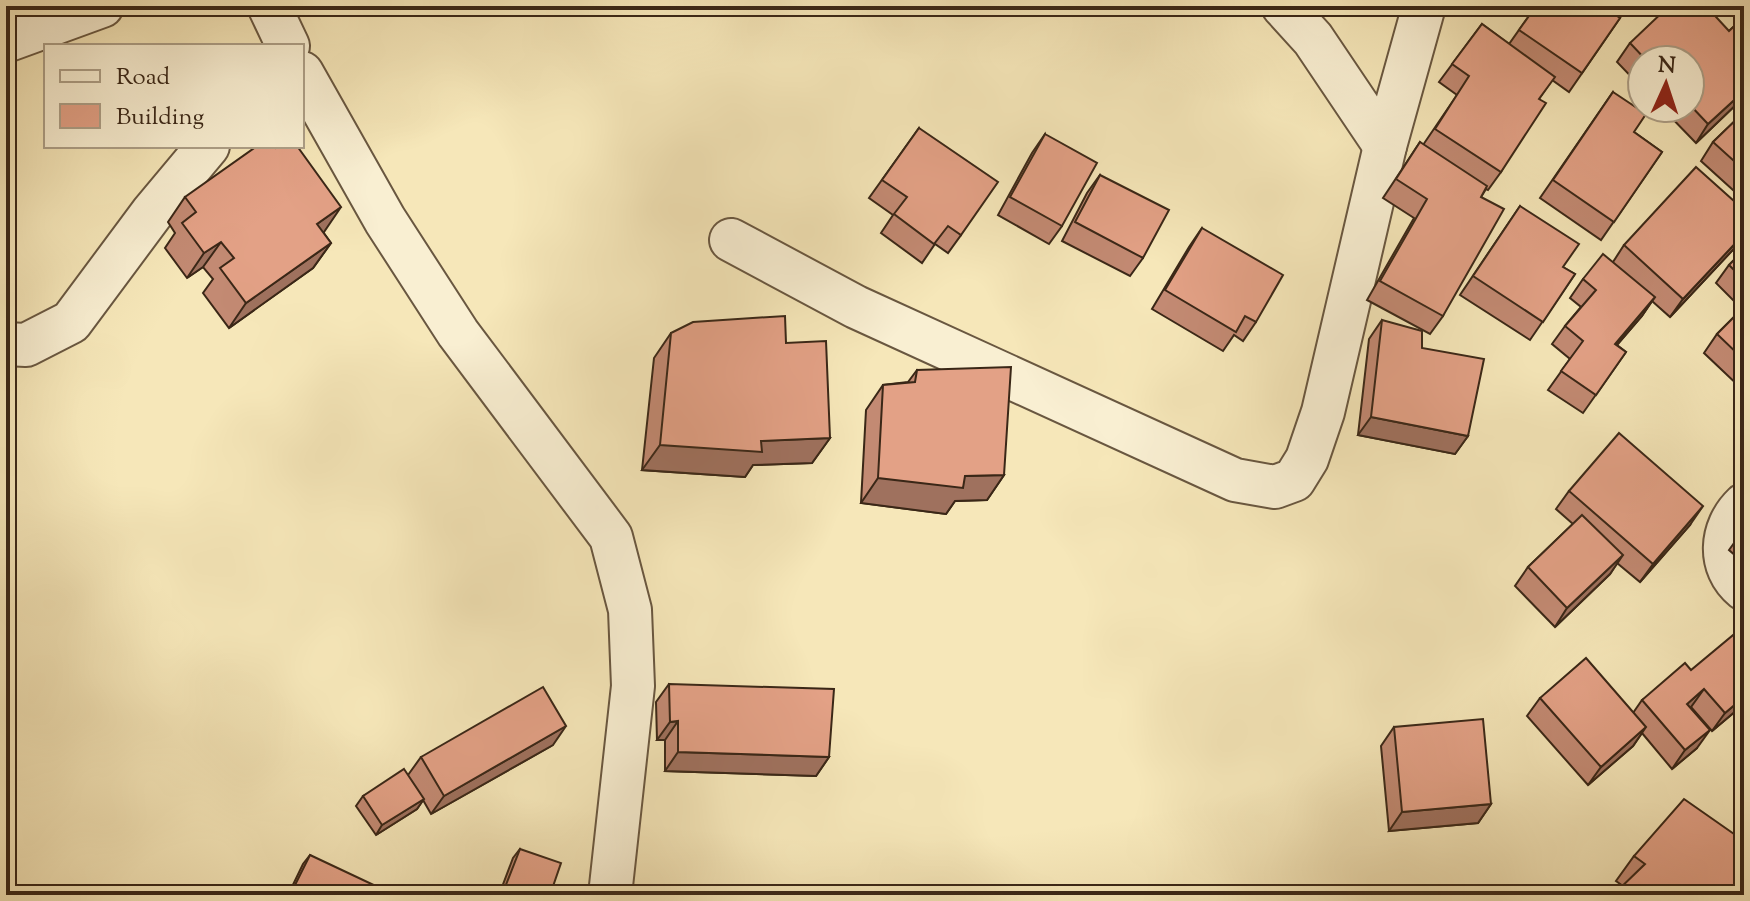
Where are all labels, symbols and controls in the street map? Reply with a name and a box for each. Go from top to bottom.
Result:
legend [44,44,304,148]
north arrow [1626,44,1706,124]
text: N [1657,51,1677,83]
text: Road [116,61,170,95]
text: Building [116,101,205,135]

